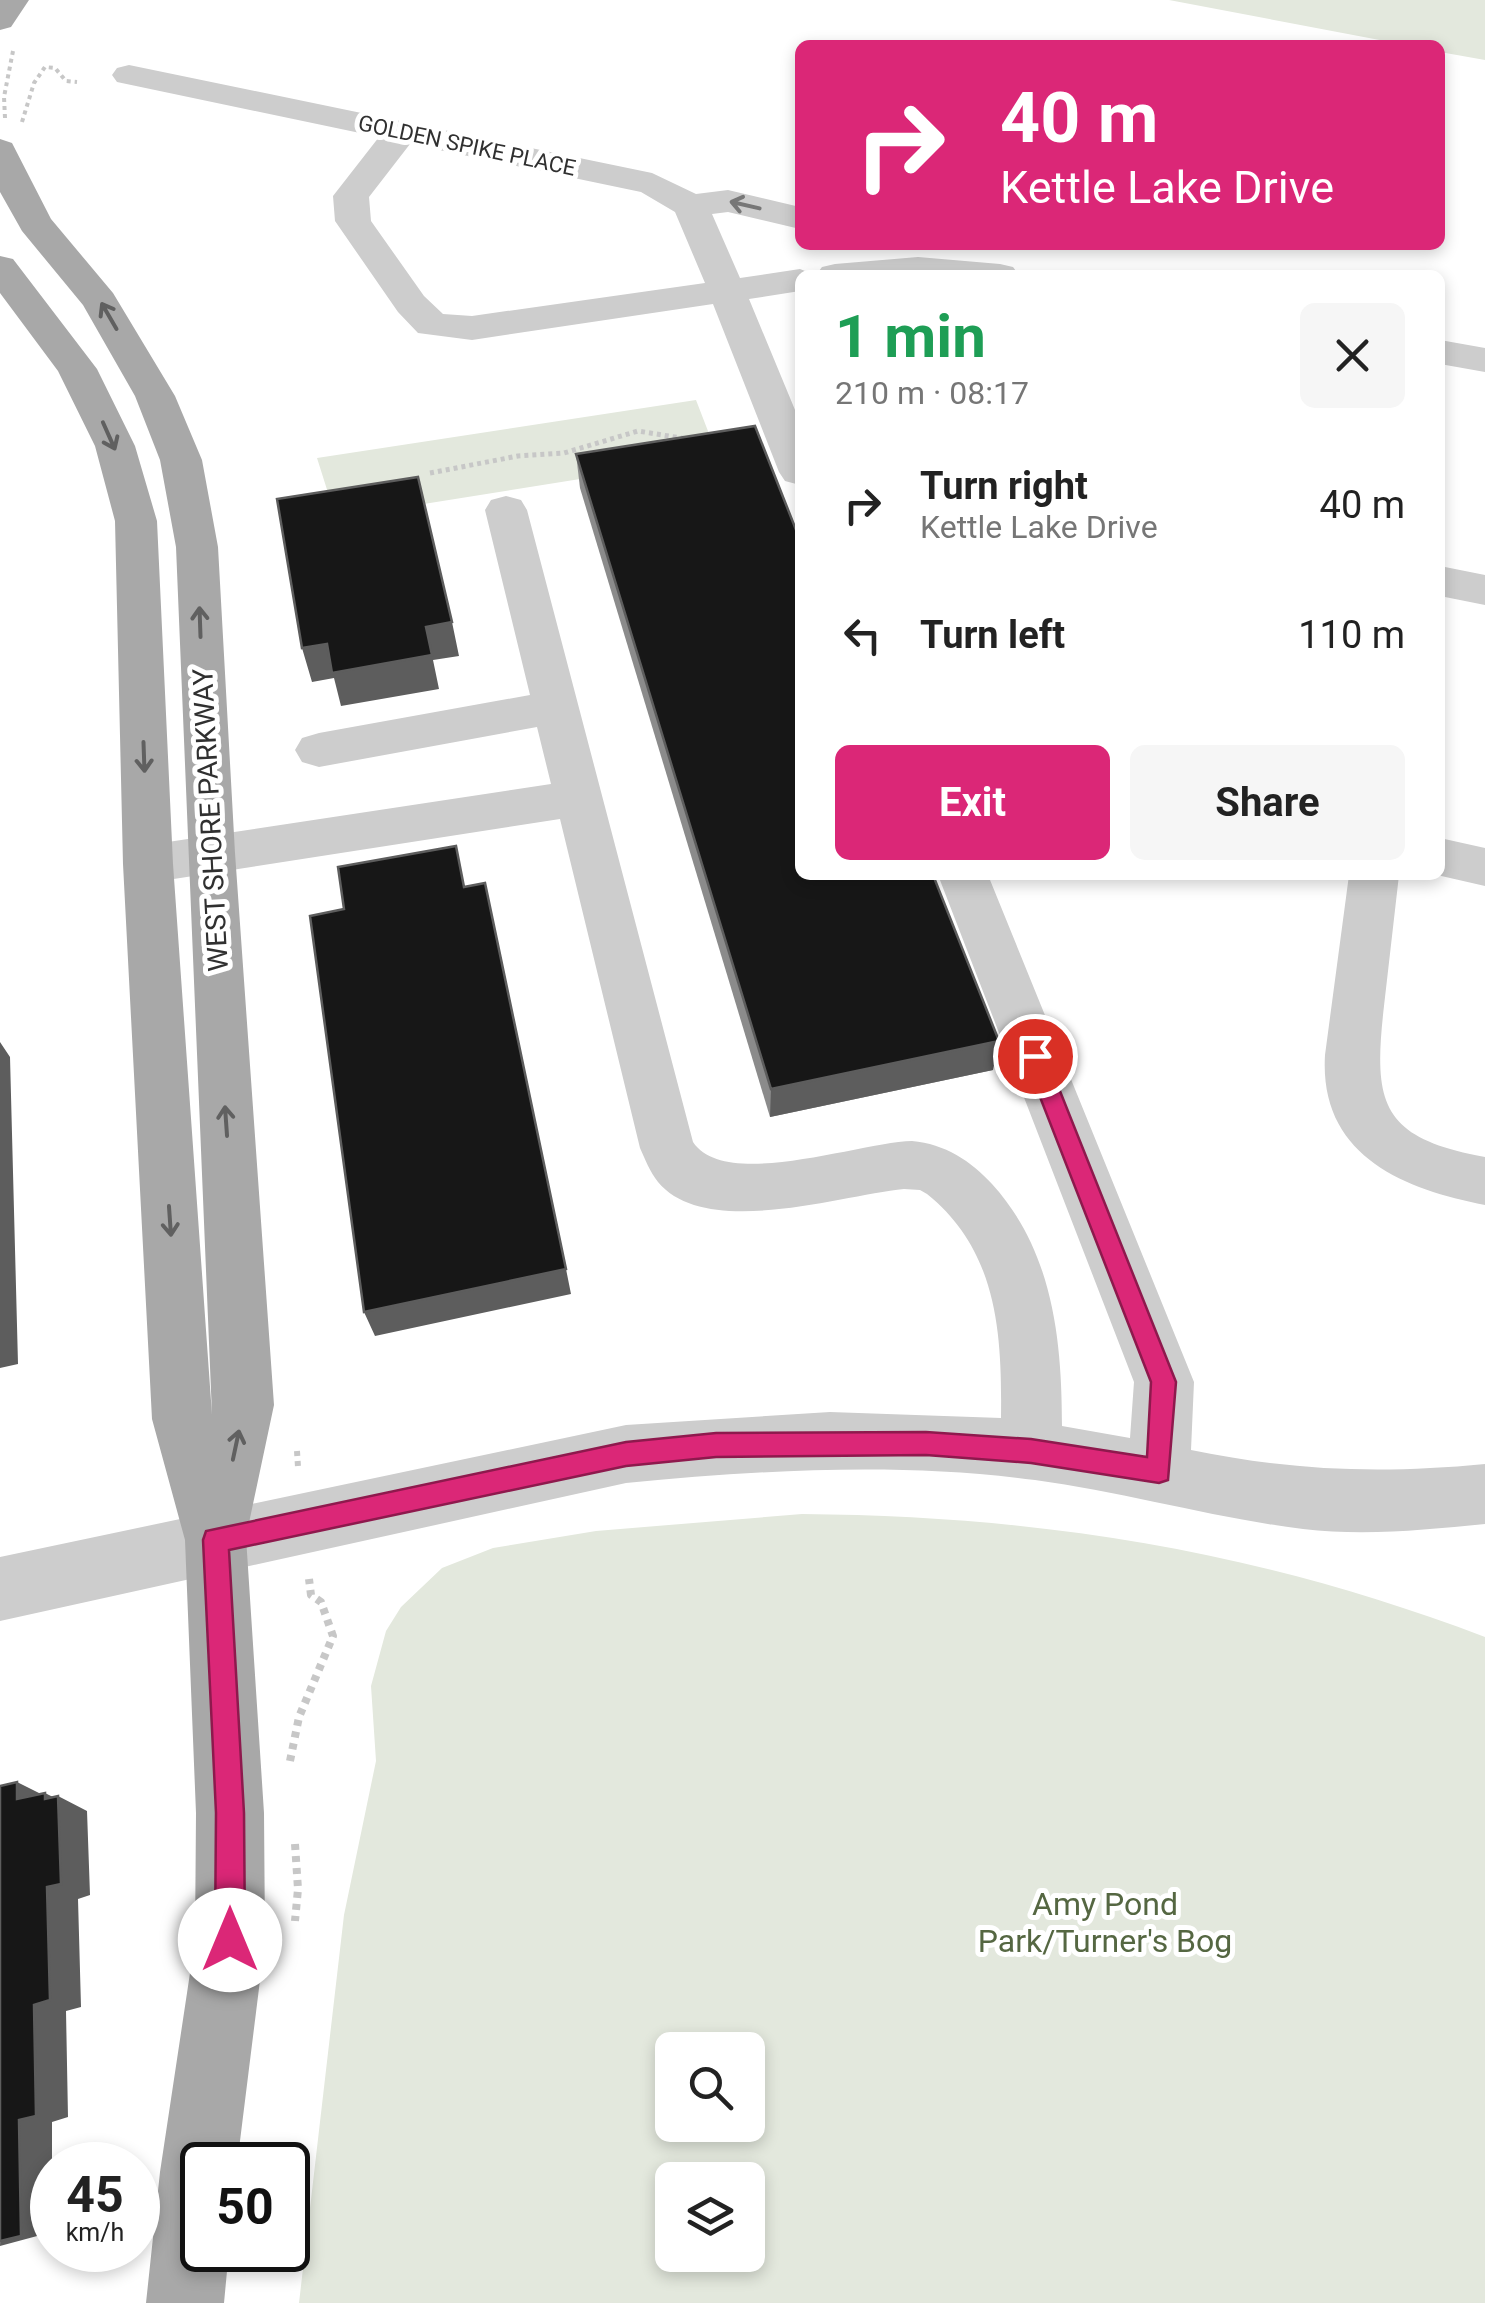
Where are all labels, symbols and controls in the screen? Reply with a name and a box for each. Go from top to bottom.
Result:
text: 40 m [1000,77,1158,159]
icon: right [835,80,965,210]
street label: GOLDEN SPIKE PLACE [356,110,578,181]
text: Kettle Lake Drive [1000,161,1334,214]
one-way arrow [730,195,762,213]
text: 1 min [835,301,986,372]
one-way arrow [98,302,118,331]
button: close [1300,303,1405,408]
text: 210 m · 08:17 [835,374,1029,412]
one-way arrow [101,421,119,451]
text: Turn right [920,464,1088,508]
icon: right [835,478,890,533]
text: 40 m [1320,483,1405,527]
text: Kettle Lake Drive [920,508,1158,546]
one-way arrow [190,606,209,638]
icon: left [835,608,890,663]
text: Turn left [920,613,1065,657]
text: 110 m [1298,613,1405,657]
street label: WEST SHORE PARKWAY [186,667,235,972]
one-way arrow [134,741,153,773]
button: Exit [835,745,1110,860]
button: Share [1130,745,1405,860]
pin [993,1014,1078,1099]
icon: arrive [1008,1029,1063,1084]
one-way arrow [216,1106,235,1138]
one-way arrow [160,1205,179,1237]
one-way arrow [227,1430,246,1462]
park label: Amy Pond Park/Turner's Bog [978,1885,1232,1960]
position arrow [178,1888,282,1992]
map controls [655,2032,765,2272]
button: search [655,2032,765,2142]
speed limit sign: 50 [180,2142,310,2272]
button: layers [655,2162,765,2272]
text: 45 [66,2166,124,2224]
text: km/h [66,2218,124,2247]

